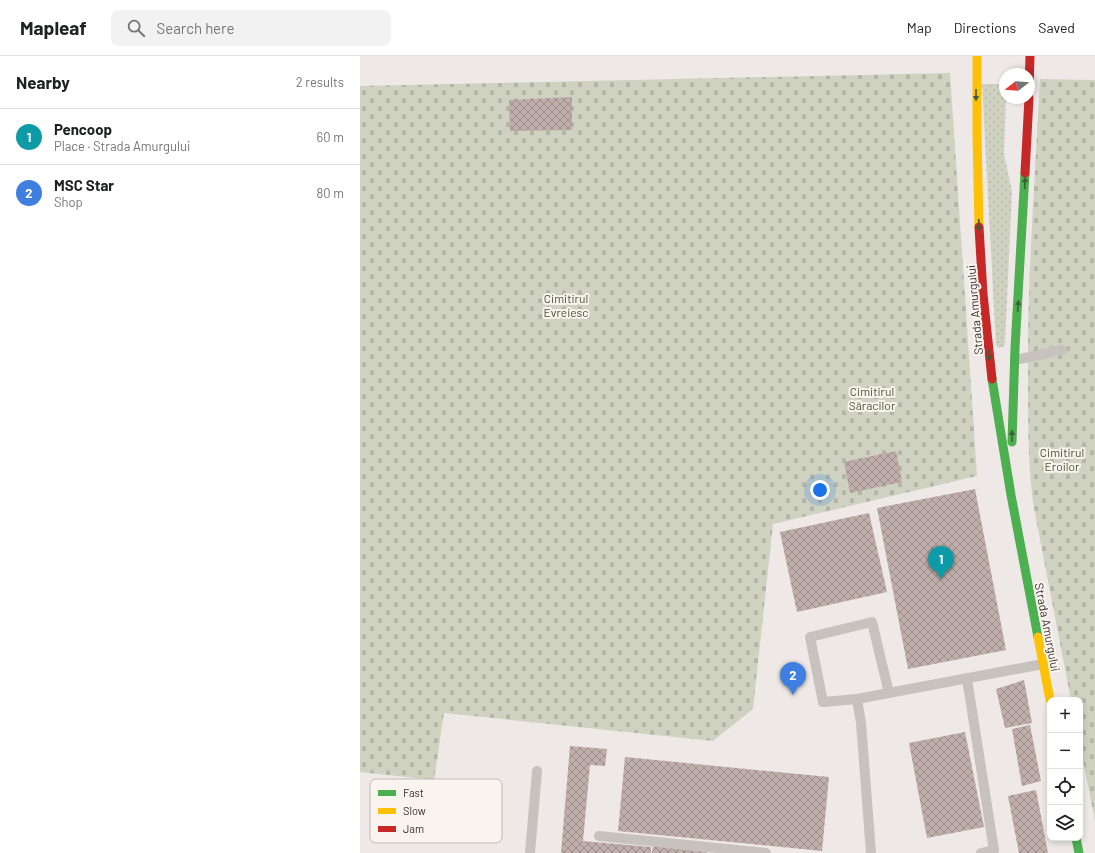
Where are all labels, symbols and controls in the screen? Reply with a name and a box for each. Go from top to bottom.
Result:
search box [111,10,391,46]
text: Mapleaf [20,16,87,39]
icon: search [125,17,147,39]
text: Search here [157,19,235,37]
text: Map [907,19,932,36]
text: Directions [954,19,1016,36]
text: Saved [1038,19,1075,36]
north arrow [999,68,1035,104]
text: Nearby [16,72,70,92]
text: 2 results [296,74,344,90]
one-way arrow [973,89,979,102]
text: Pencoop [54,120,112,138]
text: 1 [27,129,31,145]
text: 60 m [317,129,344,145]
text: Place · Strada Amurgului [54,138,190,154]
text: MSC Star [54,176,114,194]
one-way arrow [1022,176,1028,189]
text: 2 [25,185,33,201]
text: 80 m [317,185,344,201]
text: Shop [54,194,83,210]
one-way arrow [976,219,983,231]
street label: Strada Amurgului [963,265,985,355]
park label: Cimitirul Evreiesc [543,291,589,319]
one-way arrow [1014,300,1021,312]
one-way arrow [986,348,992,361]
park label: Cimitirul Săracilor [849,384,896,412]
one-way arrow [1009,429,1015,442]
park label: Cimitirul Eroilor [1040,445,1084,473]
your location [810,480,830,500]
pin: 1 [928,546,954,579]
street label: Strada Amurgului [1033,582,1063,672]
pin: 2 [780,662,806,695]
map controls [1047,697,1083,841]
button: + [1047,697,1083,733]
button: − [1047,733,1083,769]
button: locate [1047,769,1083,805]
legend [370,779,502,843]
text: Fast [403,786,424,799]
text: Slow [403,804,426,817]
button: layers [1047,805,1083,841]
text: Jam [403,822,424,835]

